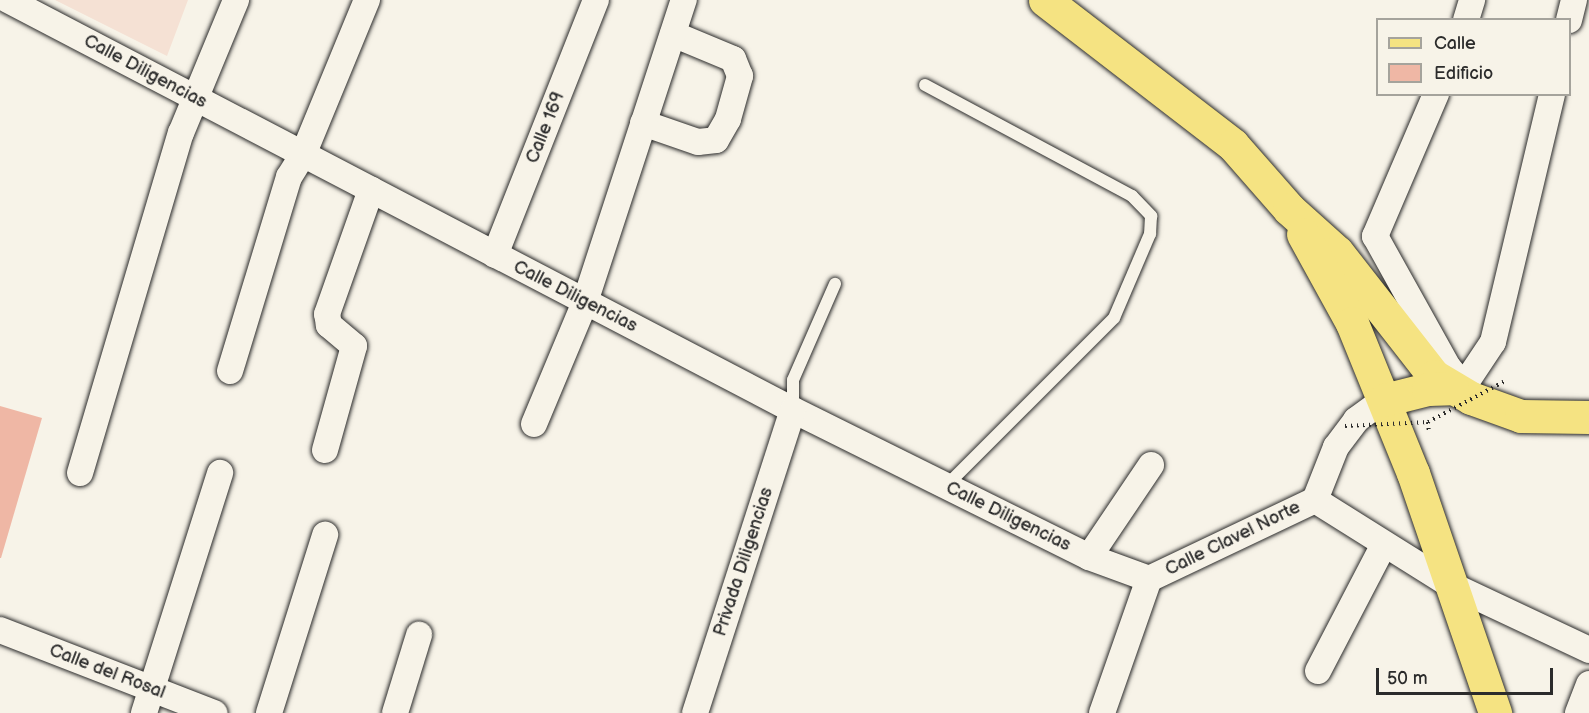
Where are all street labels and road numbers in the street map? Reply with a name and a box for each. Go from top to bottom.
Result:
street label: Calle Diligencias [80,31,210,113]
street label: Calle 169 [522,89,570,167]
street label: Calle Diligencias [509,256,641,338]
street label: Calle Diligencias [942,477,1074,557]
street label: Privada Diligencias [710,485,778,639]
street label: Calle Clavel Norte [1162,497,1304,581]
street label: Calle del Rosal [46,640,168,704]

